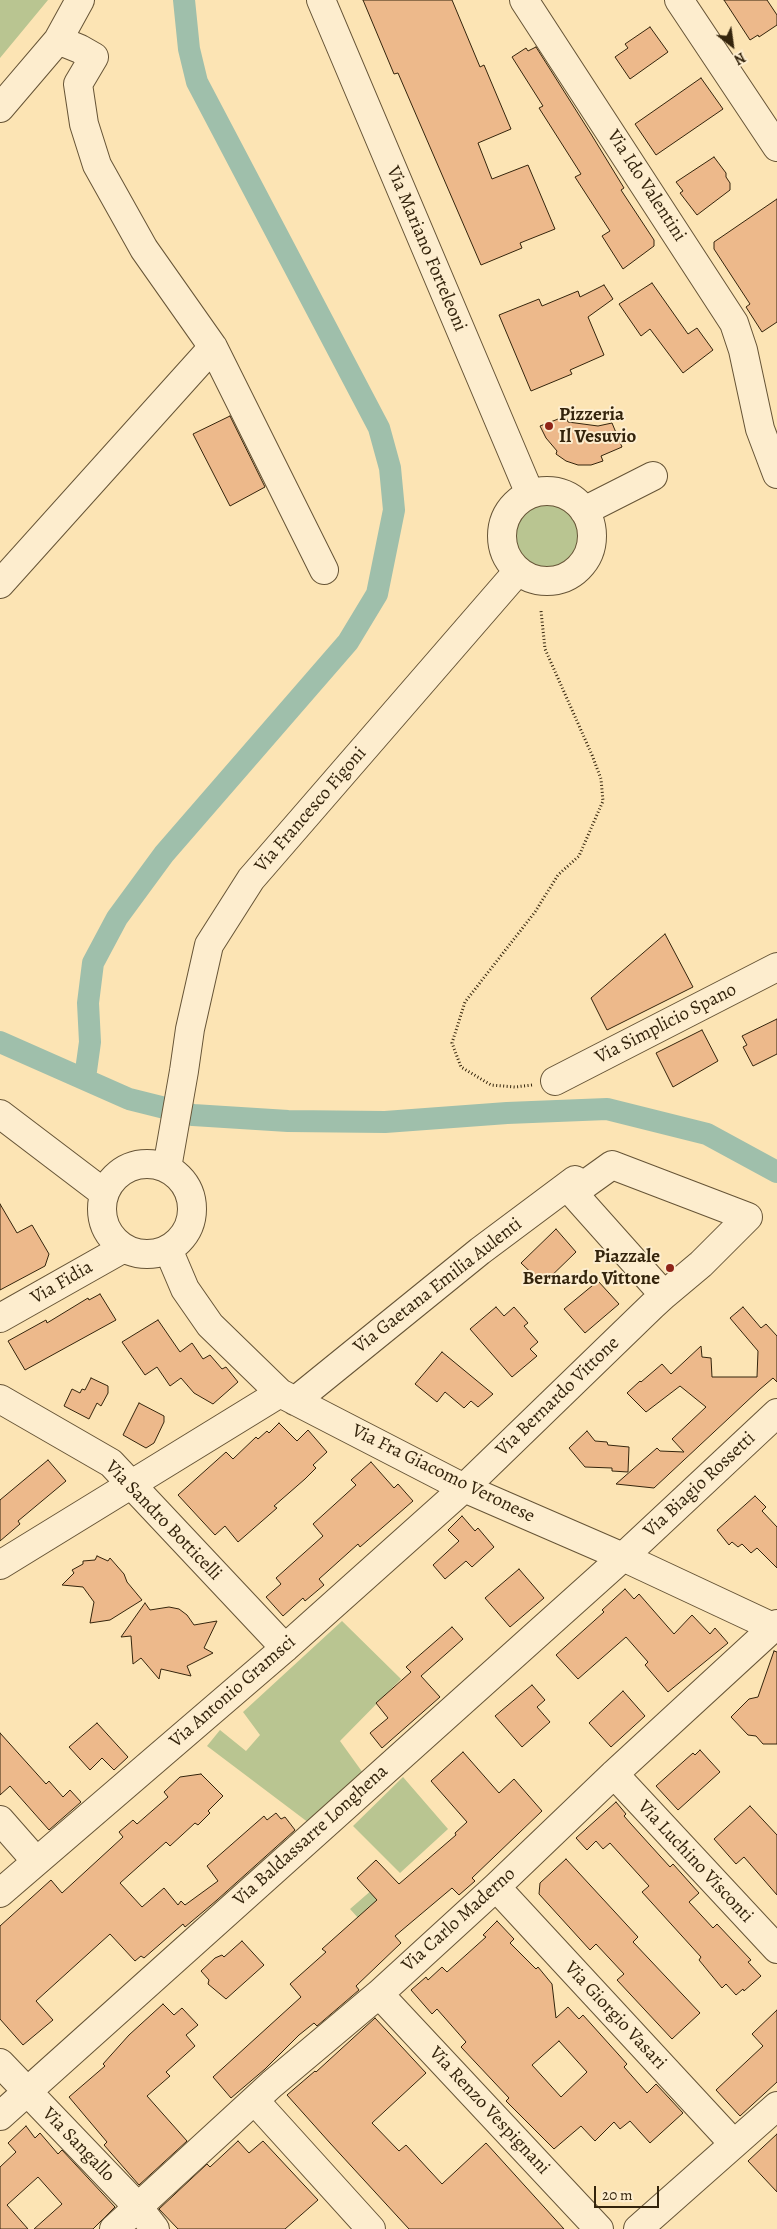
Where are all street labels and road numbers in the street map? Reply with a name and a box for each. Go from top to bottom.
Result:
street label: Via Ido Valentini [601,126,691,246]
street label: Via Mariano Forteleoni [381,163,471,335]
street label: Via Francesco Figoni [250,743,372,877]
street label: Via Simplicio Spano [592,979,740,1069]
street label: Via Gaetana Emilia Aulenti [349,1213,527,1359]
street label: Via Fidia [27,1256,97,1310]
street label: Via Bernardo Vittone [492,1332,624,1462]
street label: Via Fra Giacomo Veronese [348,1420,538,1528]
street label: Via Biagio Rossetti [639,1427,761,1543]
street label: Via Sandro Botticelli [100,1456,226,1586]
street label: Via Antonio Gramsci [165,1631,301,1753]
street label: Via Baldassarre Longhena [229,1760,393,1912]
street label: Via Luchino Visconti [632,1796,758,1928]
street label: Via Carlo Maderno [397,1863,521,1977]
street label: Via Giorgio Vasari [559,1957,671,2075]
street label: Via Renzo Vespignani [424,2042,554,2180]
street label: Via Sangallo [37,2103,119,2187]

